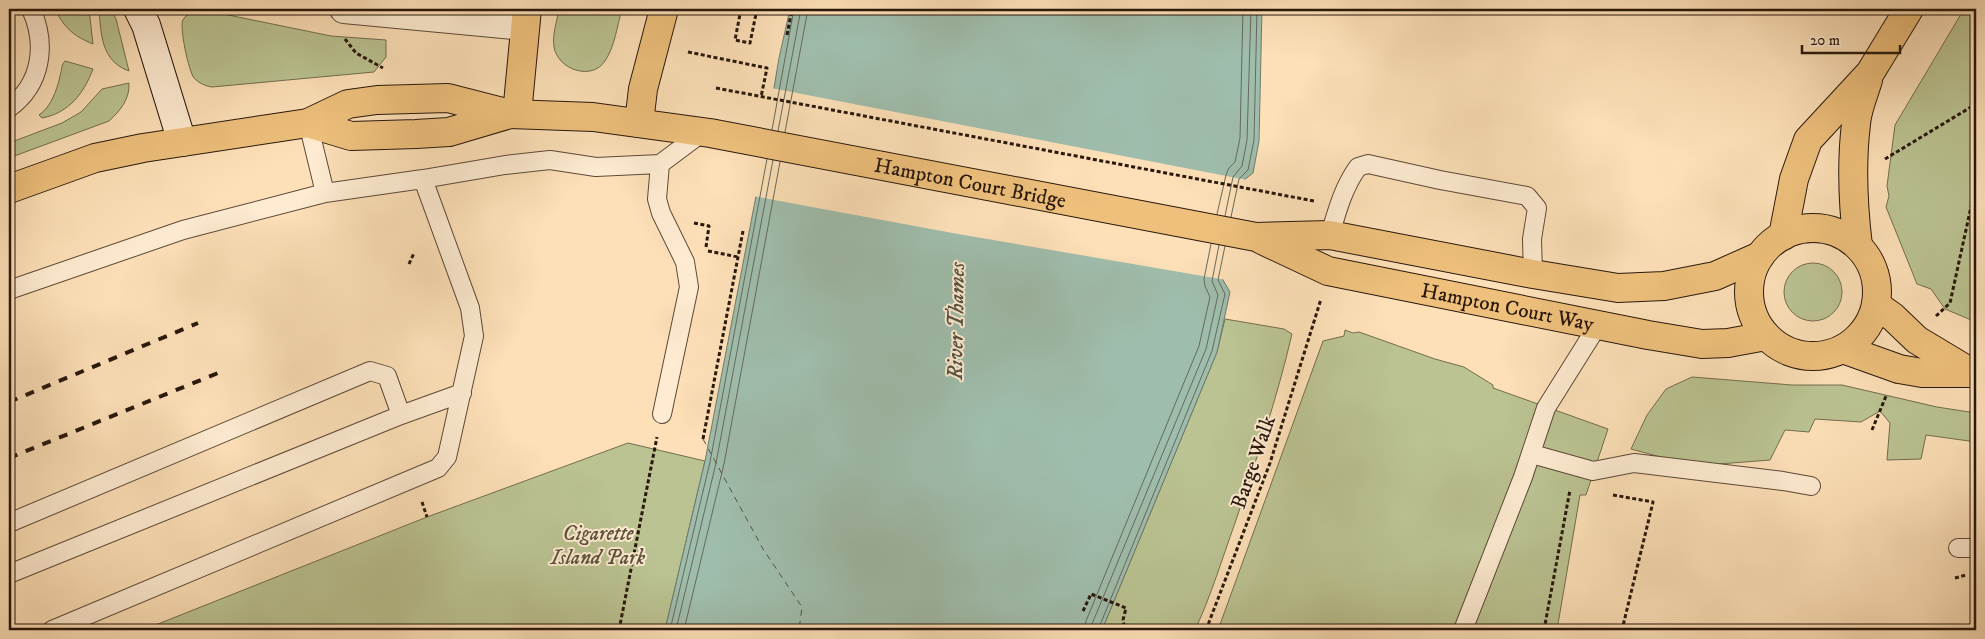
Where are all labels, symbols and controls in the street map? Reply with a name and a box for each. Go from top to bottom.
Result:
scale bar [1802,22,1900,54]
text: 20 m [1810,31,1840,50]
street label: Hampton Court Bridge [872,153,1068,215]
water label: River Thames [942,261,971,381]
street label: Hampton Court Way [1419,278,1597,338]
street label: Barge Walk [1226,412,1282,512]
park label: Cigarette Island Park [549,521,646,571]

